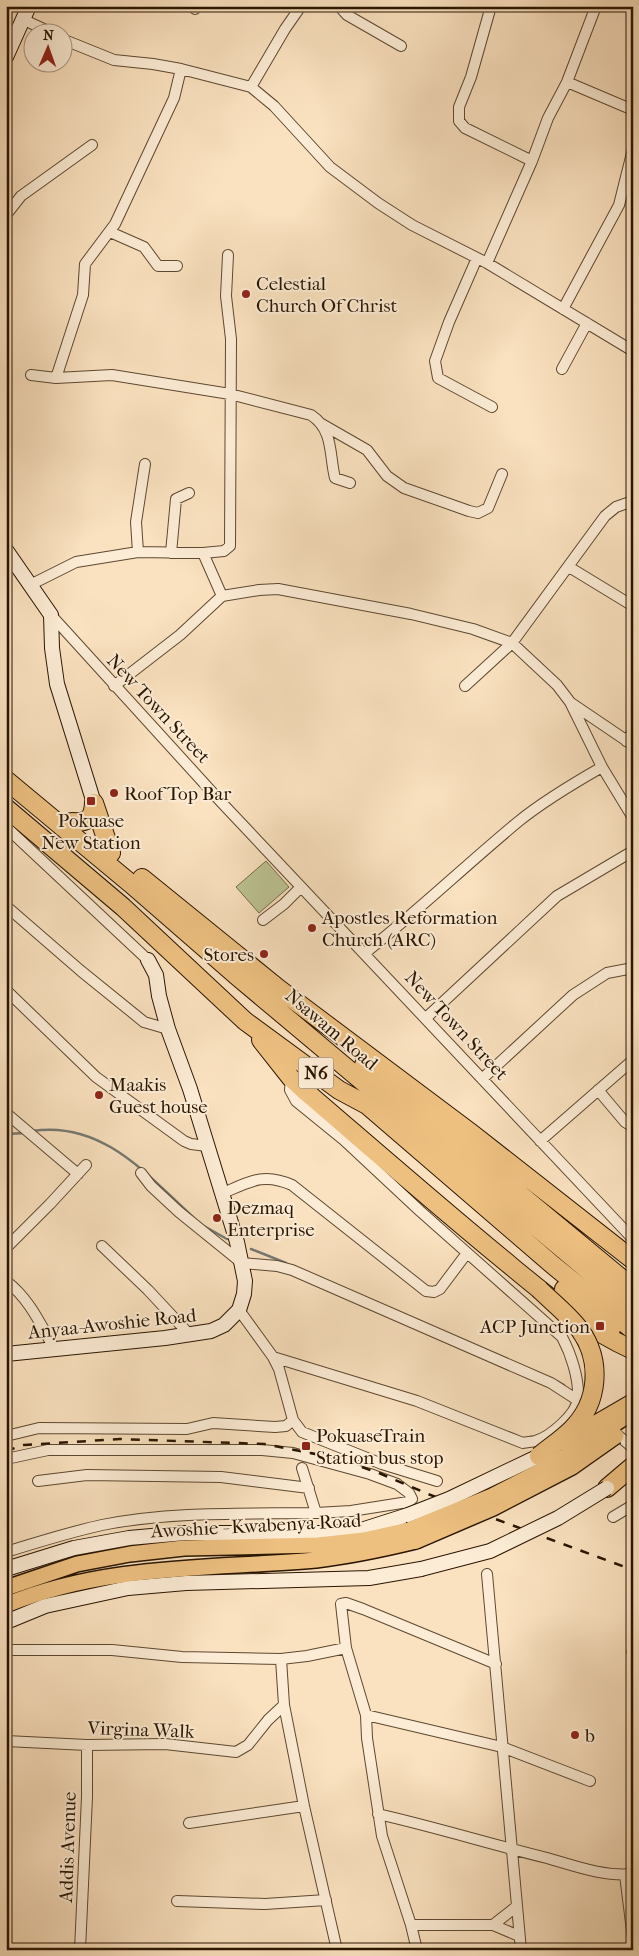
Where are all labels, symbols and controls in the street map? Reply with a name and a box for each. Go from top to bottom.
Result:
north arrow [22,22,72,72]
text: N [43,27,54,44]
place label: Celestial Church Of Christ [256,273,398,317]
marker: Celestial Church Of Christ [240,288,252,300]
street label: New Town Street [102,650,215,768]
place label: Roof Top Bar [124,783,232,805]
marker: Roof Top Bar [108,787,120,799]
marker: Pokuase New Station [85,795,97,807]
place label: Pokuase New Station [41,810,141,854]
place label: Apostles Reformation Church (ARC) [321,907,497,951]
marker: Apostles Reformation Church (ARC) [306,922,318,934]
place label: Stores [204,944,254,966]
marker: Stores [258,948,270,960]
street label: New Town Street [400,967,513,1085]
street label: Nsawam Road [280,985,383,1075]
road number: N6 [298,1058,334,1088]
place label: Maakis Guest house [109,1074,208,1118]
marker: Maakis Guest house [93,1089,105,1101]
place label: Dezmaq Enterprise [227,1197,315,1241]
marker: Dezmaq Enterprise [211,1212,223,1224]
street label: Anyaa-Awoshie Road [26,1304,198,1344]
place label: ACP Junction [479,1316,590,1338]
marker: ACP Junction [594,1320,606,1332]
place label: PokuaseTrain Station bus stop [316,1425,444,1469]
marker: PokuaseTrain Station bus stop [300,1440,312,1452]
street label: Awoshie - Kwabenya Road [149,1509,363,1543]
street label: Virgina Walk [86,1717,195,1743]
place label: b [584,1725,595,1747]
marker: b [569,1729,581,1741]
street label: Addis Avenue [55,1791,81,1904]

